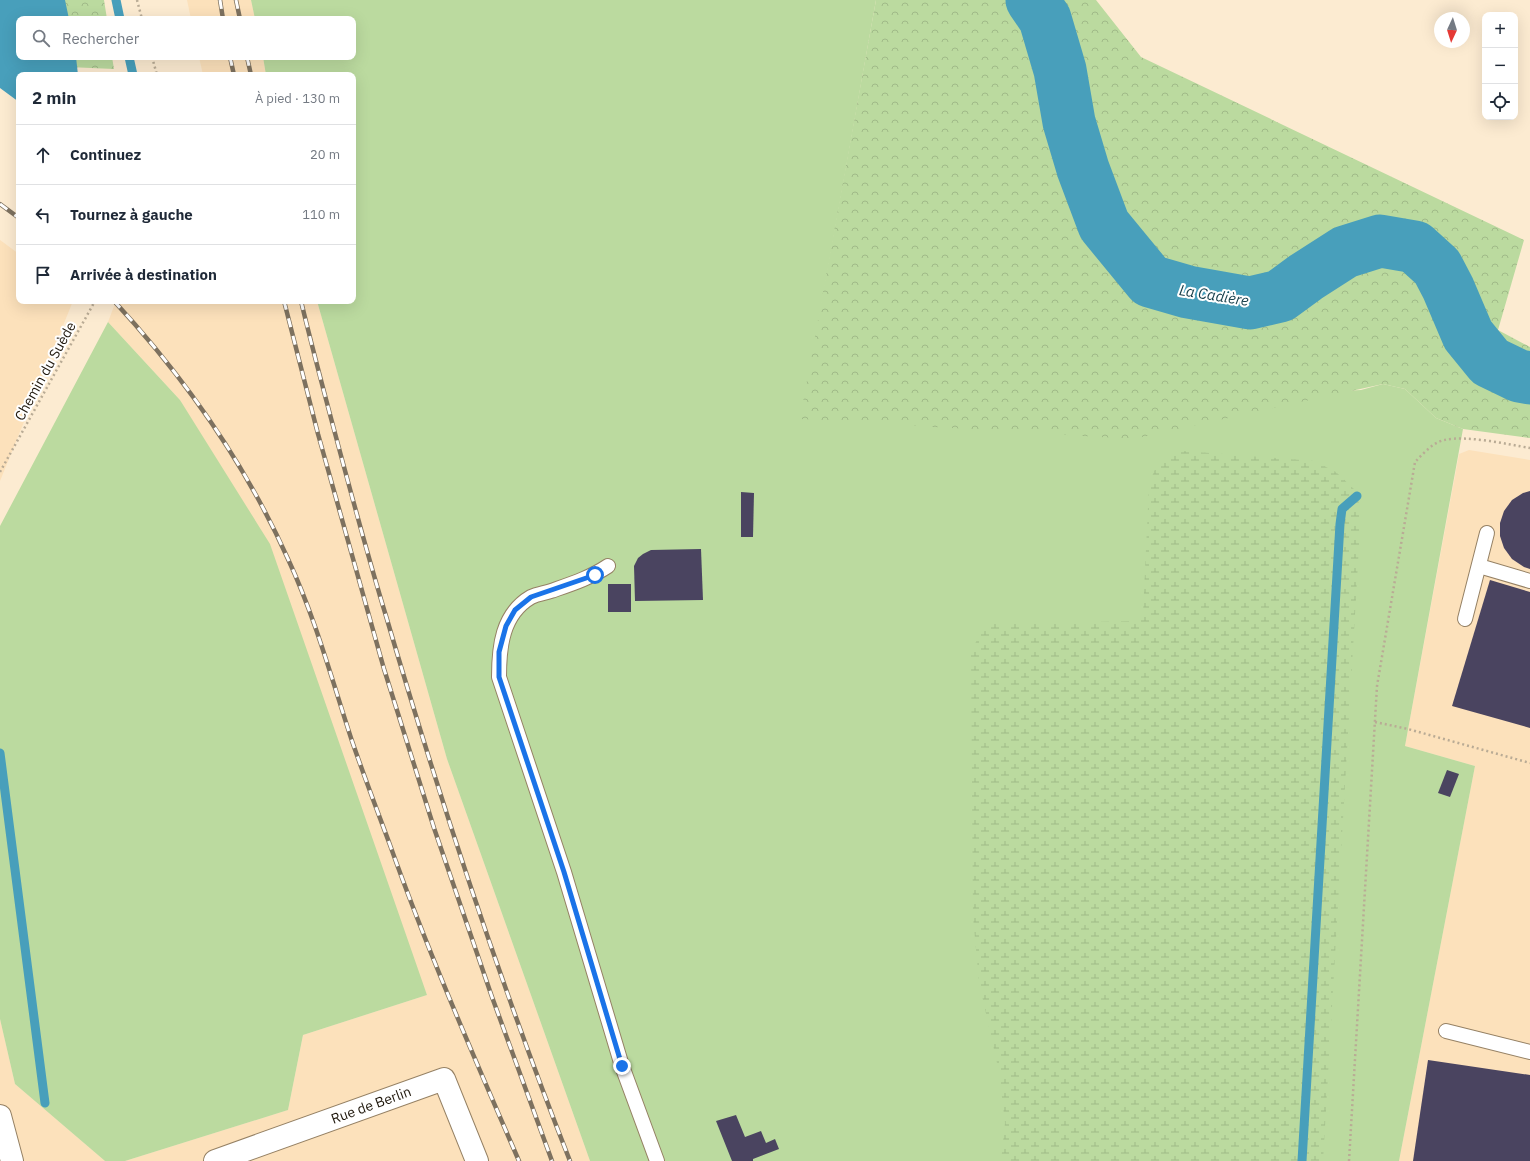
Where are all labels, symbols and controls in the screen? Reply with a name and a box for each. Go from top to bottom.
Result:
north arrow [1434,12,1470,48]
map controls [1482,12,1518,120]
button: + [1482,12,1518,48]
search box [16,16,356,60]
icon: search [30,27,52,49]
text: Rechercher [62,29,139,48]
button: − [1482,48,1518,84]
button: locate [1482,84,1518,120]
text: 2 min [32,87,76,109]
text: À pied · 130 m [255,90,340,107]
icon: ahead [32,144,54,166]
text: Continuez [70,145,141,164]
text: 20 m [310,146,340,163]
icon: left [32,204,54,226]
text: Tournez à gauche [70,205,193,224]
text: 110 m [302,206,340,223]
icon: arrive [32,264,54,286]
text: Arrivée à destination [70,265,217,284]
water label: La Cadière [1178,280,1251,310]
street label: Chemin du Suède [10,318,80,424]
route start [586,566,604,584]
route end [613,1057,631,1075]
street label: Rue de Berlin [328,1082,414,1128]

